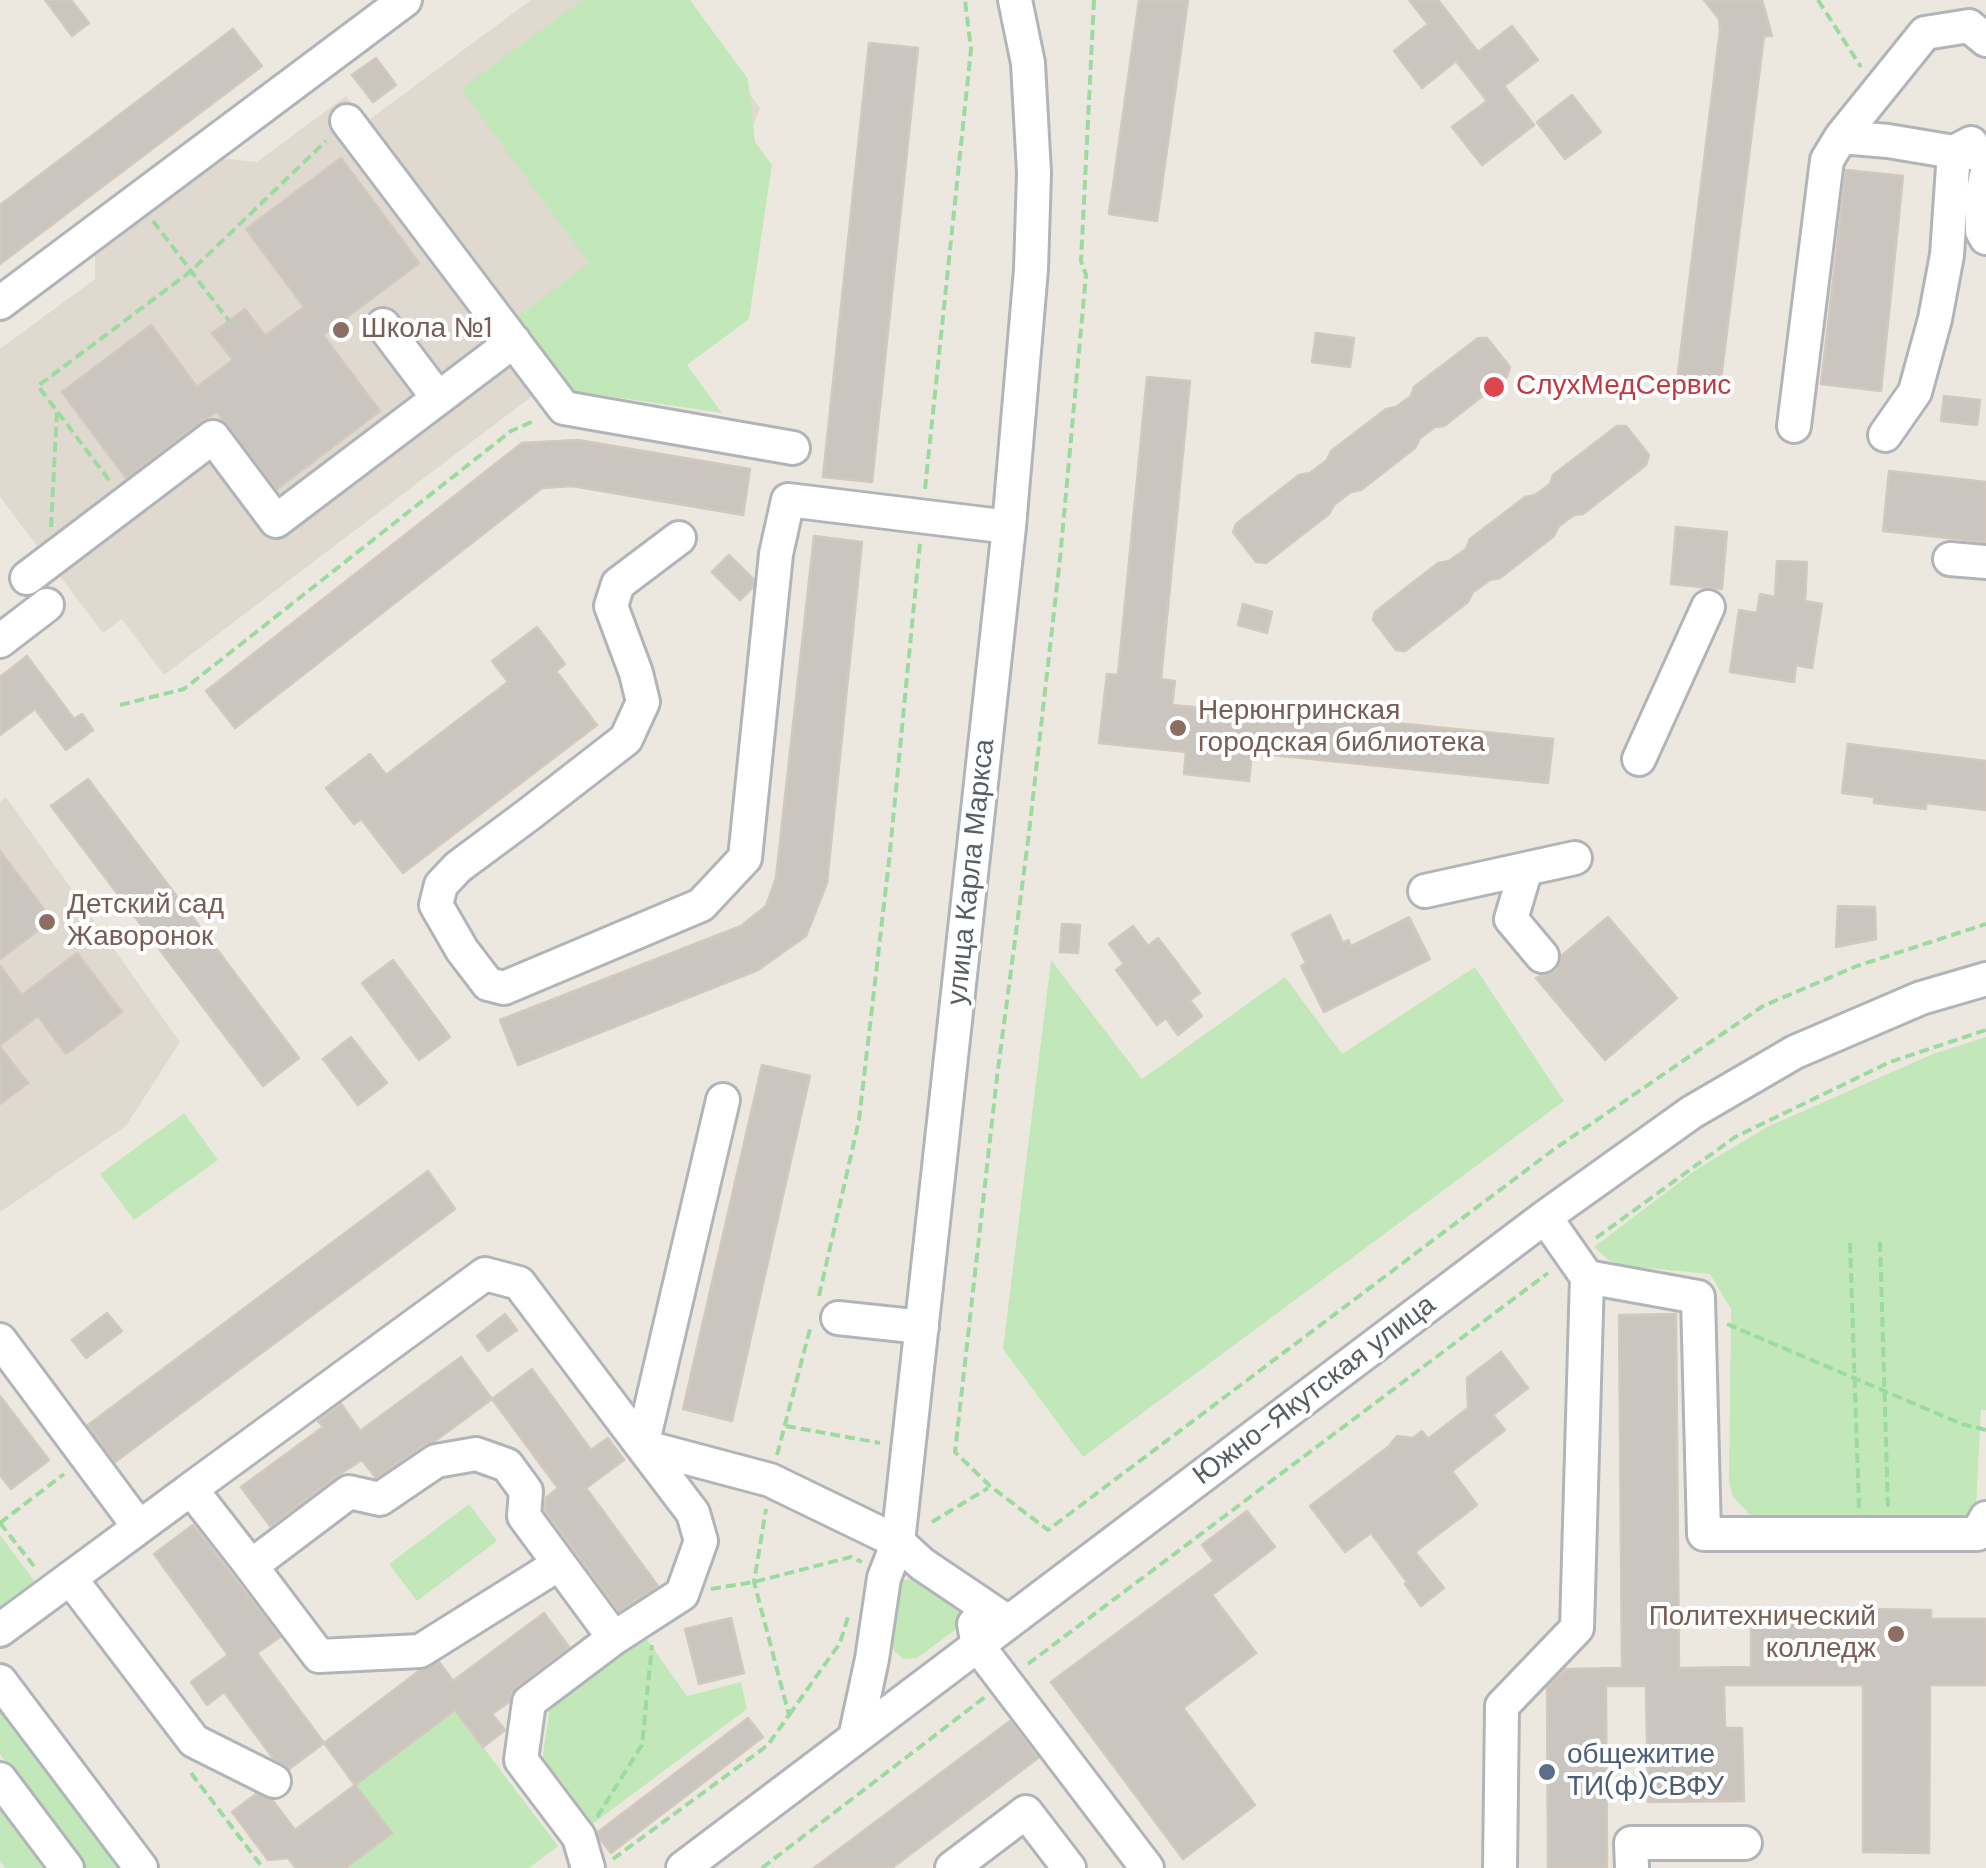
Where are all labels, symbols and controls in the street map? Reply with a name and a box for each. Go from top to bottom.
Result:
place label: Школа №1 [361,313,492,347]
marker: Школа №1 [330,319,352,341]
place label: СлухМедСервис [1516,370,1731,404]
marker: СлухМедСервис [1481,374,1507,400]
place label: Нерюнгринская городская библиотека [1198,695,1485,761]
marker: Нерюнгринская городская библиотека [1167,717,1189,739]
street label: улица Карла Маркса [941,737,1003,1007]
place label: Детский сад Жаворонок [67,889,224,955]
marker: Детский сад Жаворонок [36,911,58,933]
street label: Южно-Якутская улица [1187,1289,1443,1493]
place label: Политехнический колледж [1649,1601,1876,1667]
marker: Политехнический колледж [1885,1623,1907,1645]
place label: общежитие ТИ(ф)СВФУ [1567,1739,1724,1805]
marker: общежитие ТИ(ф)СВФУ [1536,1761,1558,1783]

